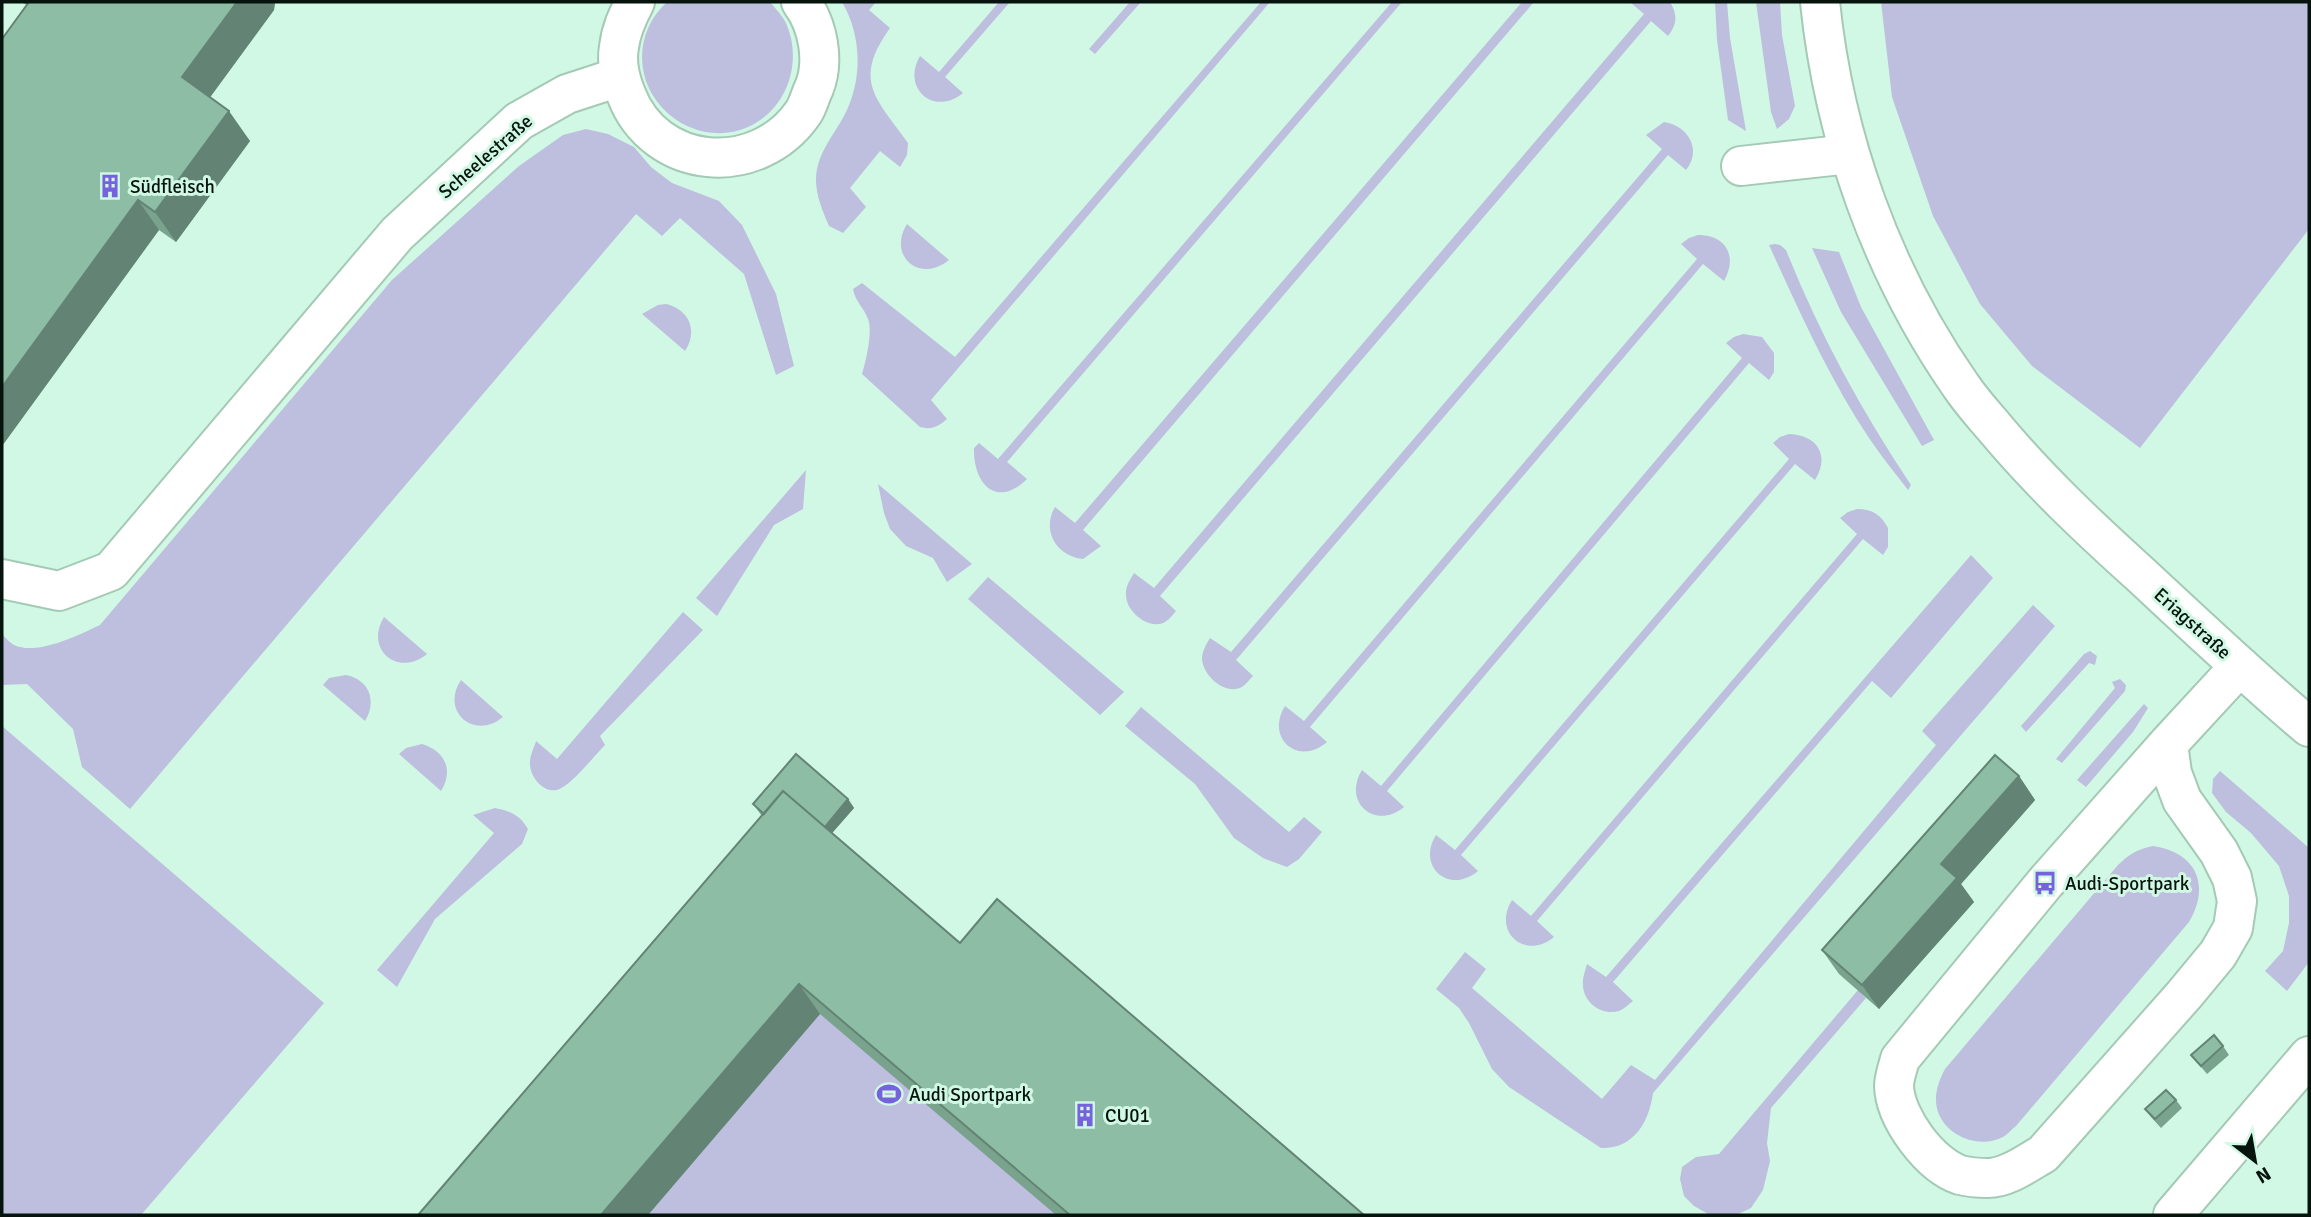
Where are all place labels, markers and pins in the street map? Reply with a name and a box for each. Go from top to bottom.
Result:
building icon: Südfleisch [96,172,124,200]
place label: Südfleisch [130,175,215,199]
bus stop icon: Audi-Sportpark [2031,869,2059,897]
place label: Audi-Sportpark [2065,872,2190,896]
sports icon: Audi Sportpark [875,1080,903,1108]
place label: Audi Sportpark [909,1083,1031,1107]
building icon: CU01 [1071,1101,1099,1129]
place label: CU01 [1105,1104,1150,1128]

